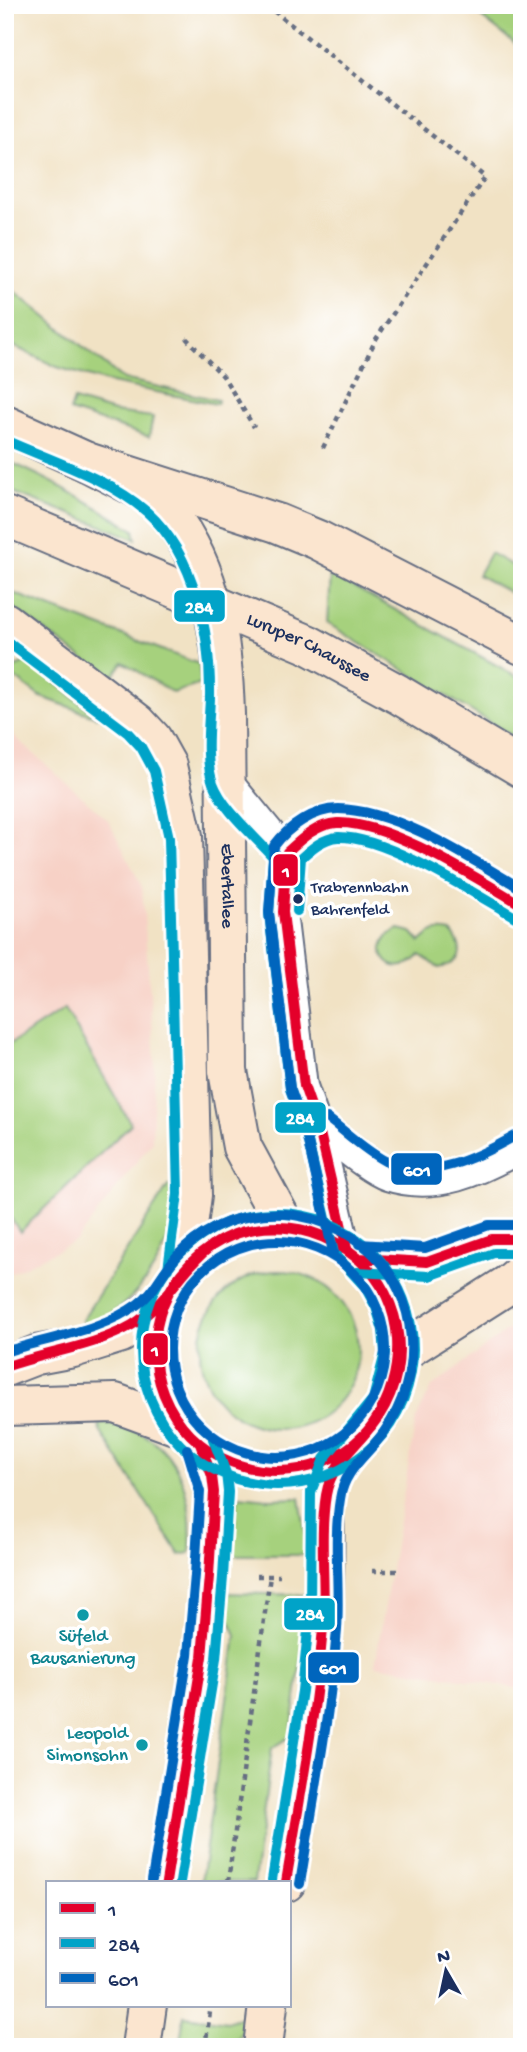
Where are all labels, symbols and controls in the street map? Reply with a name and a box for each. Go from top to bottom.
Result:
line badge: 284 [173,589,226,623]
text: 284 [185,598,214,621]
street label: Luruper Chaussee [243,608,375,688]
street label: Ebertallee [215,843,238,928]
line badge: 1 [272,853,299,887]
text: 1 [281,862,290,885]
place label: Trabrennbahn Bahrenfeld [310,879,409,921]
marker: Trabrennbahn Bahrenfeld [291,892,305,906]
line badge: 284 [274,1101,327,1134]
text: 284 [286,1109,315,1132]
line badge: 601 [390,1152,443,1186]
text: 601 [403,1161,431,1184]
line badge: 1 [142,1332,169,1366]
text: 1 [150,1341,159,1364]
line badge: 284 [283,1597,336,1631]
text: 284 [296,1605,325,1628]
marker: Süfeld Bausanierung [75,1607,91,1623]
place label: Süfeld Bausanierung [29,1626,136,1671]
line badge: 601 [307,1651,360,1684]
text: 601 [319,1659,347,1682]
place label: Leopold Simonsohn [47,1723,130,1768]
marker: Leopold Simonsohn [134,1737,150,1753]
legend [46,1881,290,2007]
text: 1 [107,1900,116,1925]
text: 284 [108,1935,140,1960]
north arrow [412,1937,482,2007]
text: N [436,1945,452,1970]
text: 601 [108,1970,139,1995]

